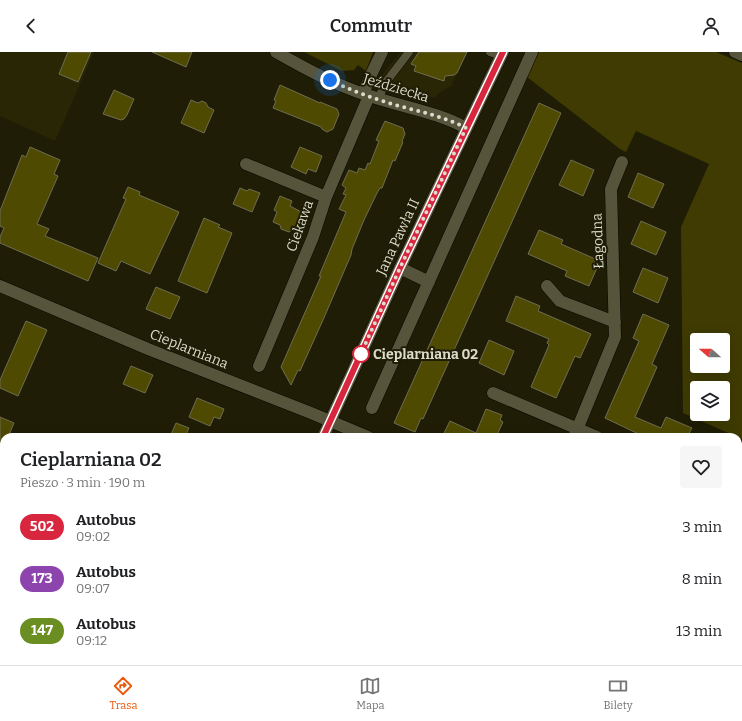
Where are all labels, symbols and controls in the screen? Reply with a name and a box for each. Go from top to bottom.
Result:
icon: back [20,15,42,37]
text: Commutr [330,15,412,37]
icon: person [700,15,722,37]
your location [320,70,340,90]
street label: Jeździecka [360,70,431,106]
street label: Jana Pawła II [372,196,423,279]
street label: Ciekawa [283,197,317,254]
street label: Łagodna [589,212,607,269]
street label: Cieplarniana [147,326,231,373]
north arrow [690,333,730,373]
map controls [690,333,730,421]
marker: Cieplarniana 02 [352,345,370,363]
place label: Cieplarniana 02 [373,346,478,363]
button: layers [690,381,730,421]
button: heart [680,446,722,488]
text: Cieplarniana 02 [20,448,162,471]
text: Pieszo · 3 min · 190 m [20,475,145,490]
text: Autobus [76,511,136,529]
text: 502 [30,518,54,535]
text: 3 min [682,518,722,536]
text: 09:02 [76,529,110,544]
text: Autobus [76,563,136,581]
text: 173 [31,570,53,587]
text: 8 min [682,570,722,588]
text: 09:07 [76,581,110,596]
text: Autobus [76,615,136,633]
text: 147 [31,622,53,639]
text: 13 min [676,622,722,640]
text: 09:12 [76,633,107,648]
tab: Trasa [109,675,137,712]
tab: Mapa [356,675,385,712]
tab: Bilety [604,675,633,712]

